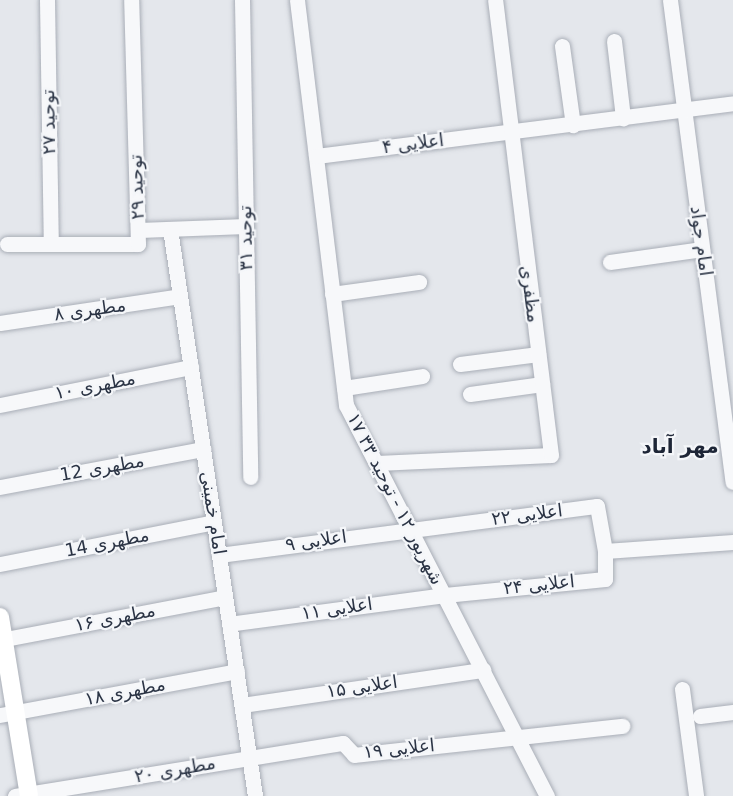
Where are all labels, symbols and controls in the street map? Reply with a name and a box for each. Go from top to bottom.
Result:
street label: توحید ۲۷ [38,89,60,155]
street label: اعلایی ۴ [381,130,445,158]
street label: توحید ۲۹ [125,154,149,220]
street label: توحید ۳۱ [235,205,257,271]
street label: امام جواد [685,205,717,277]
street label: مظفری [516,264,544,324]
street label: مطهری ۸ [53,294,127,326]
street label: مطهری ۱۰ [53,368,137,404]
street label: ۱۷ شهریور ۱۲ - توحید ۳۳ [342,410,448,588]
district label: مهر آباد [641,434,719,458]
street label: مطهری 12 [58,450,146,486]
street label: امام خمینی [196,470,230,556]
street label: اعلایی ۲۲ [490,500,564,530]
street label: مطهری 14 [63,524,151,562]
street label: اعلایی ۹ [284,526,348,556]
street label: اعلایی ۲۴ [502,571,576,599]
street label: اعلایی ۱۱ [300,593,374,625]
street label: مطهری ۱۶ [73,600,157,636]
street label: اعلایی ۱۵ [325,671,399,703]
street label: مطهری ۱۸ [83,674,167,710]
street label: اعلایی ۱۹ [362,735,436,763]
street label: مطهری ۲۰ [133,752,217,788]

